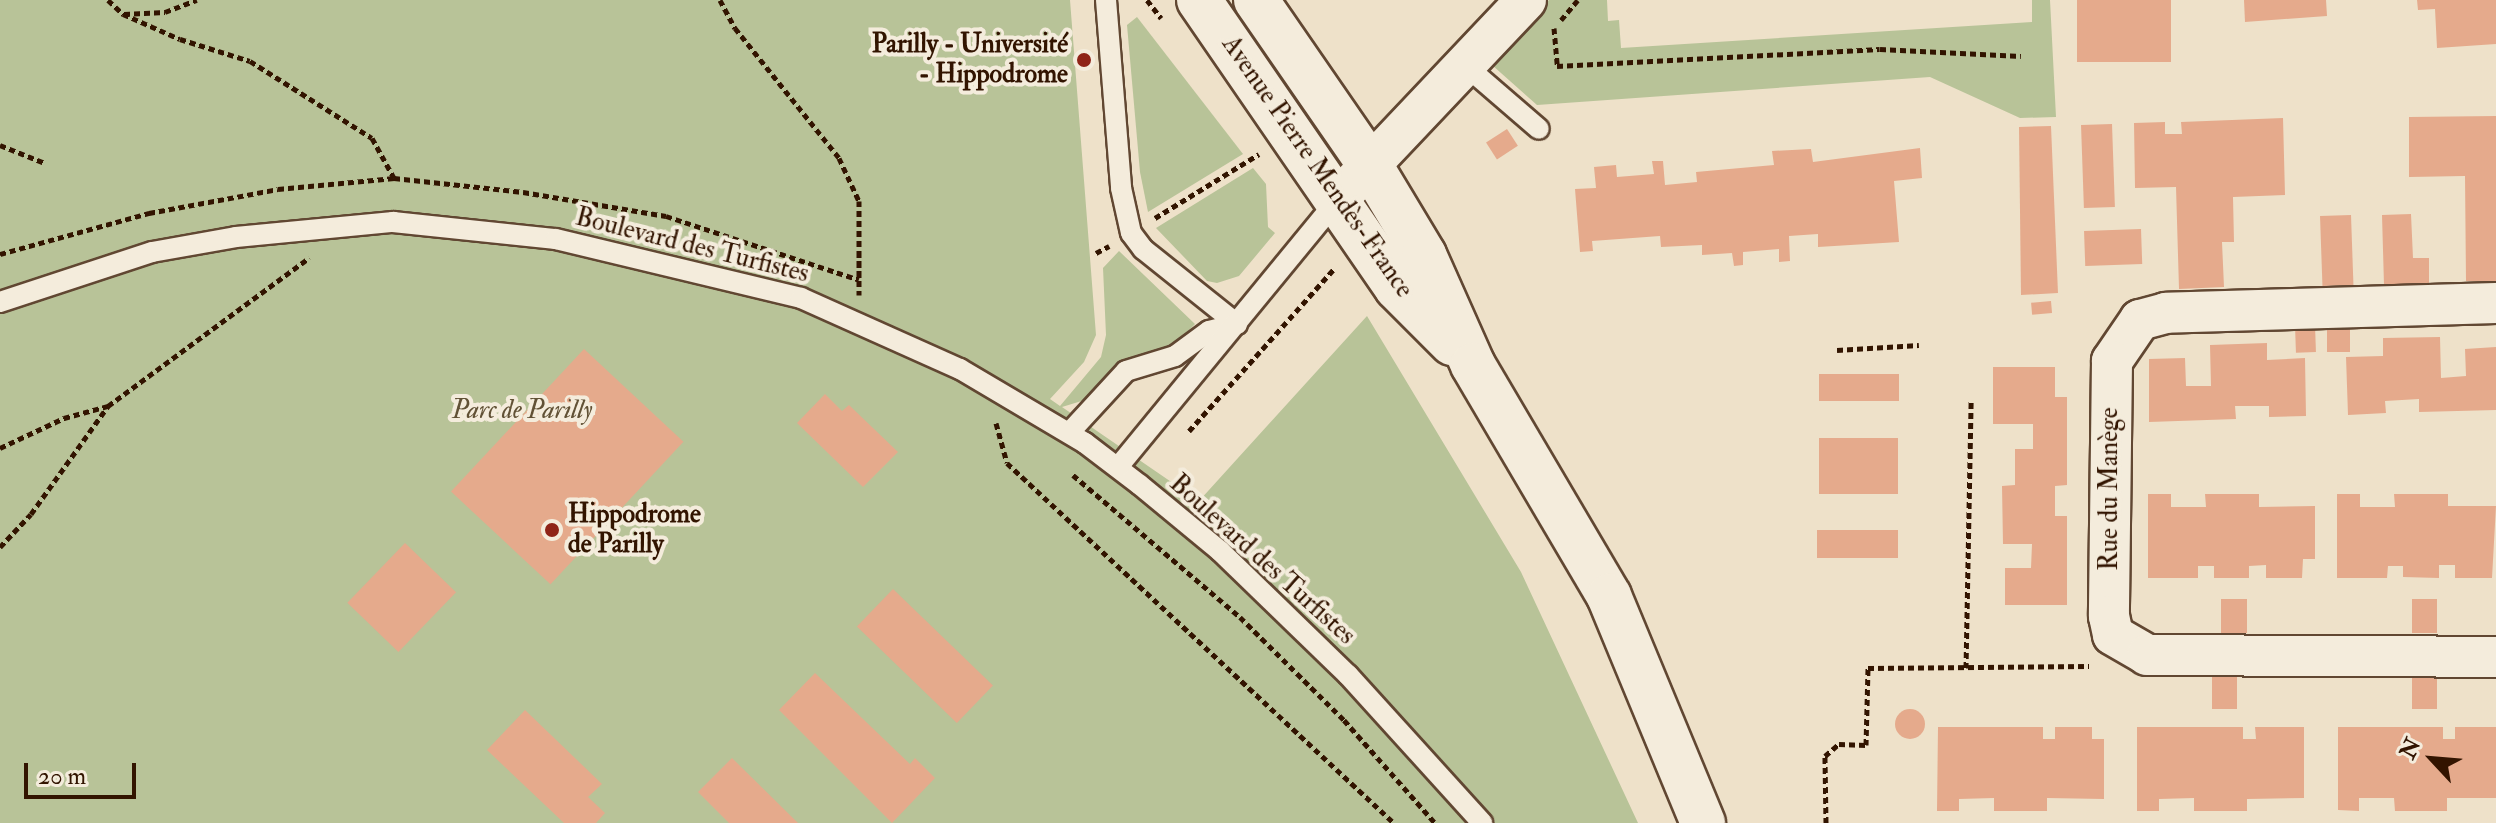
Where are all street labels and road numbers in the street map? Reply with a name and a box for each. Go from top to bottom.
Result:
street label: Avenue Pierre Mendès-France [1215,30,1419,304]
street label: Boulevard des Turfistes [572,202,812,290]
street label: Rue du Manège [2094,407,2126,571]
street label: Boulevard des Turfistes [1163,468,1361,652]

